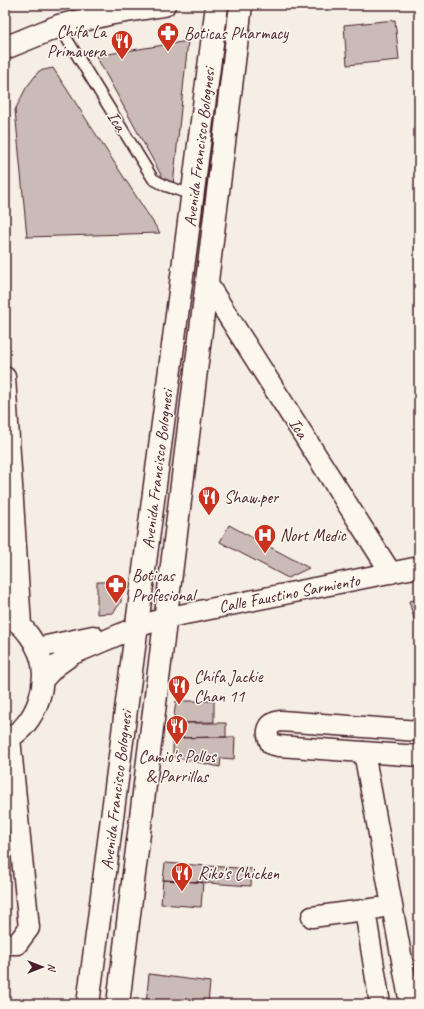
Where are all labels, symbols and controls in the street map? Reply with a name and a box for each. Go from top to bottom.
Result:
pharmacy icon: Boticas Pharmacy [155,20,181,53]
place label: Chifa La Primavera [47,21,108,62]
place label: Boticas Pharmacy [184,23,289,44]
restaurant icon: Chifa La Primavera [109,28,135,61]
street label: Avenida Francisco Bolognesi [179,65,220,228]
street label: Ica [102,107,132,137]
street label: Avenida Francisco Bolognesi [137,387,178,550]
street label: Ica [284,414,314,444]
restaurant icon: Shaw.per [196,484,222,517]
place label: Shaw.per [224,487,280,508]
hospital icon: Nort Medic [252,522,278,555]
place label: Nort Medic [280,525,347,546]
place label: Boticas Profesional [132,565,198,606]
street label: Calle Faustino Sarmiento [217,569,362,617]
pharmacy icon: Boticas Profesional [103,572,129,605]
place label: Chifa Jackie Chan 11 [194,666,264,707]
restaurant icon: Chifa Jackie Chan 11 [166,673,192,706]
street label: Avenida Francisco Bolognesi [96,708,137,871]
restaurant icon: Camio's Pollos & Parrillas [164,713,190,746]
place label: Camio's Pollos & Parrillas [139,746,218,787]
restaurant icon: Riko's Chicken [169,860,195,893]
place label: Riko's Chicken [198,863,279,884]
north arrow [22,947,62,987]
text: N [45,964,59,973]

